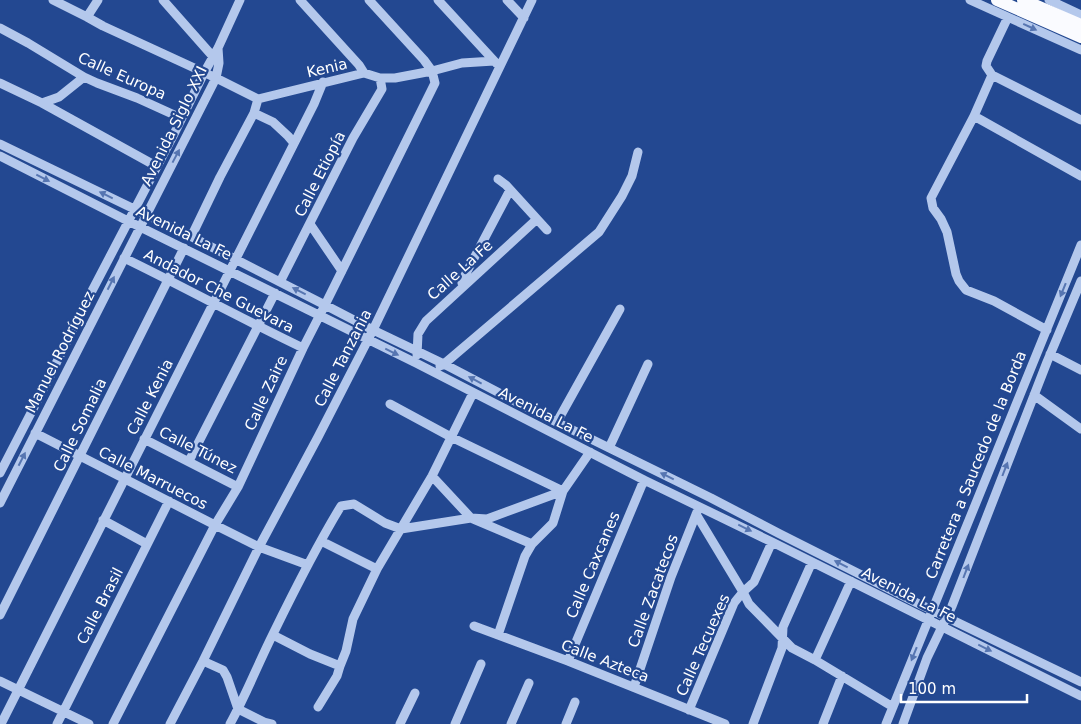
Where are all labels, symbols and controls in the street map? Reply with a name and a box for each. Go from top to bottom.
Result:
one-way arrow [1023,24,1037,32]
street label: Calle Europa [75,49,169,103]
street label: Kenia [305,55,349,81]
street label: Avenida Siglo XXI [137,63,211,189]
street label: Calle Etiopía [291,128,349,220]
one-way arrow [172,149,180,163]
one-way arrow [36,174,51,182]
one-way arrow [99,191,114,200]
street label: Avenida La Fe [133,202,235,264]
street label: Calle La Fe [424,236,496,304]
street label: Andador Che Guevara [141,245,297,337]
one-way arrow [107,276,115,290]
one-way arrow [1059,283,1067,298]
one-way arrow [292,287,306,295]
street label: Manuel Rodríguez [22,288,99,416]
street label: Calle Tanzania [311,306,375,410]
one-way arrow [385,348,400,356]
street label: Carretera a Saucedo de la Borda [922,348,1030,582]
street label: Calle Zaire [241,353,291,433]
street label: Calle Kenia [123,356,177,438]
street label: Calle Somalia [50,375,110,475]
one-way arrow [468,376,483,384]
street label: Avenida La Fe [496,383,596,447]
street label: Calle Túnez [156,423,240,477]
street label: Calle Marruecos [95,443,211,513]
one-way arrow [18,452,26,466]
one-way arrow [1002,461,1009,476]
one-way arrow [660,472,675,481]
street label: Calle Caxcanes [562,509,624,621]
one-way arrow [738,524,752,532]
street label: Calle Zacatecos [624,532,682,650]
one-way arrow [833,560,848,568]
street label: Avenida La Fe [859,563,959,627]
one-way arrow [962,564,970,579]
street label: Calle Brasil [73,565,127,647]
street label: Calle Tecuexes [672,591,734,699]
street label: Calle Azteca [559,636,651,686]
one-way arrow [978,644,992,652]
one-way arrow [909,647,917,662]
scale bar [901,672,1027,704]
text: 100 m [908,680,956,698]

